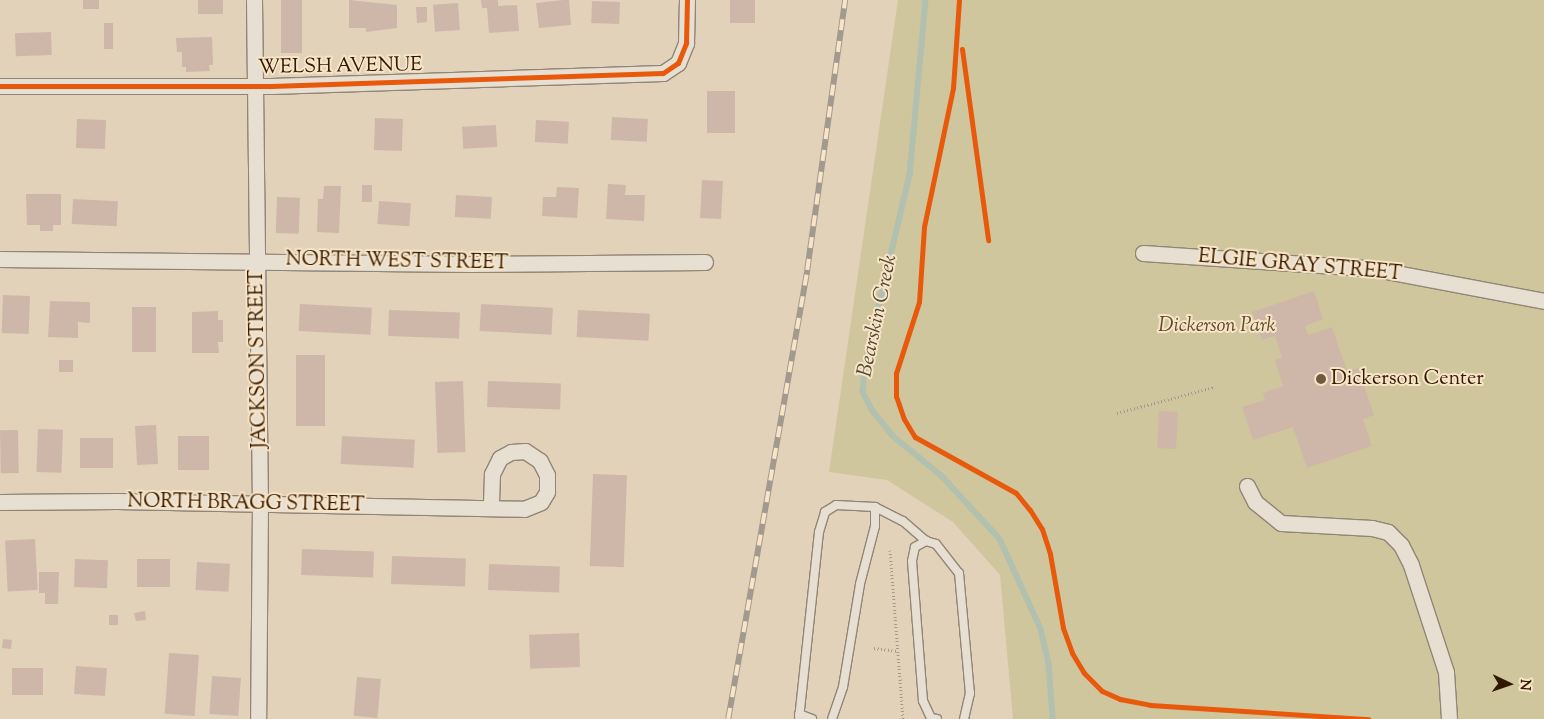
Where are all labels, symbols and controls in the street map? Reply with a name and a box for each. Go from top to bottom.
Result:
street label: WELSH AVENUE [258,54,422,80]
street label: ELGIE GRAY STREET [1197,245,1403,287]
street label: NORTH WEST STREET [285,248,509,276]
water label: Bearskin Creek [853,253,903,379]
street label: JACKSON STREET [245,269,273,449]
park label: Dickerson Park [1158,314,1276,338]
place label: Dickerson Center [1331,367,1484,391]
marker: Dickerson Center [1315,373,1327,385]
street label: NORTH BRAGG STREET [127,490,365,518]
north arrow [1484,659,1534,709]
text: N [1514,679,1534,691]

